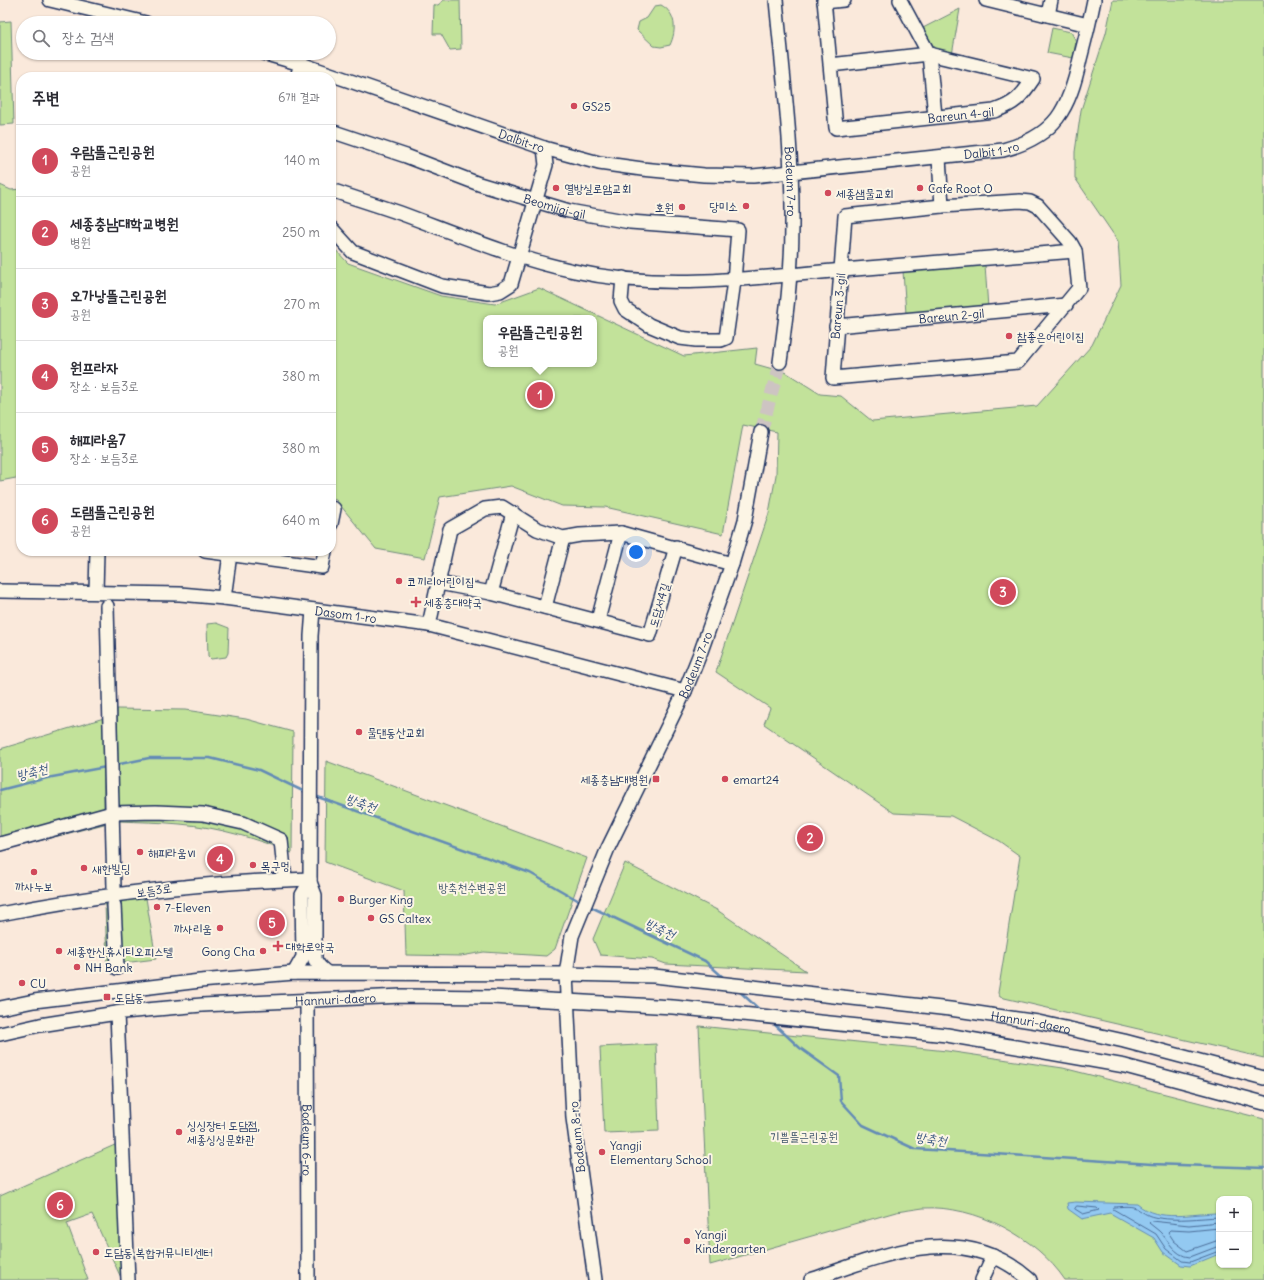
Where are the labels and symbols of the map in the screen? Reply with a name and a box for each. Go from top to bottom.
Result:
place label: GS25 [582,99,611,114]
marker: GS25 [569,101,579,111]
street label: Bareun 4-gil [927,104,995,126]
street label: Dalbit-ro [497,125,547,155]
street label: Dalbit 1-ro [963,138,1021,162]
street label: Bodeum 7-ro [782,146,800,217]
place label: 열방실로암교회 [564,181,632,196]
place label: Cafe Root O [928,181,993,196]
marker: 열방실로암교회 [551,183,561,193]
marker: Cafe Root O [915,183,925,193]
place label: 세종샘물교회 [836,186,894,201]
marker: 세종샘물교회 [823,188,833,198]
street label: Beomjigi-gil [522,190,587,221]
place label: 당미소 [709,199,738,214]
place label: 호원 [655,200,674,215]
marker: 당미소 [741,201,751,211]
marker: 호원 [677,202,687,212]
street label: Bareun 3-gil [828,272,848,340]
street label: Bareun 2-gil [918,305,985,326]
place label: 참좋은어린이집 [1017,329,1085,344]
marker: 참좋은어린이집 [1004,331,1014,341]
pin: 1 [527,380,553,410]
your location [626,542,646,562]
place label: 코끼리어린이집 [407,574,475,589]
marker: 코끼리어린이집 [394,576,404,586]
pin: 3 [990,577,1016,607]
street label: 도담서4길 [646,581,673,629]
place label: 세종충대약국 [424,595,482,610]
marker: 세종충대약국 [411,597,421,607]
street label: Dasom 1-ro [314,603,378,626]
street label: Bodeum 7-ro [675,629,715,701]
place label: 물댄동산교회 [367,725,425,740]
marker: 물댄동산교회 [354,727,364,737]
water label: 방축천 [15,760,51,784]
place label: 세종충남대병원 [580,772,648,787]
place label: emart24 [733,772,779,787]
marker: 세종충남대병원 [651,774,661,784]
marker: emart24 [720,774,730,784]
water label: 방축천 [343,790,380,817]
pin: 2 [797,823,823,853]
pin: 4 [207,844,233,874]
place label: 해피라움Ⅵ [148,845,196,860]
marker: 해피라움Ⅵ [135,847,145,857]
place label: 목구멍 [261,858,290,873]
marker: 목구멍 [248,860,258,870]
place label: 새한빌딩 [92,861,131,876]
marker: 새한빌딩 [79,863,89,873]
marker: 까사누보 [29,867,39,877]
place label: 까사누보 [15,879,53,894]
street label: 보듬3로 [135,880,173,900]
park label: 방축천수변공원 [438,880,506,895]
place label: Burger King [349,892,413,907]
marker: Burger King [336,894,346,904]
place label: 7-Eleven [165,900,211,915]
marker: 7-Eleven [152,902,162,912]
pin: 5 [259,908,285,938]
place label: GS Caltex [379,911,431,926]
marker: GS Caltex [366,913,376,923]
water label: 방축천 [642,915,679,944]
place label: 까사리움 [173,921,212,936]
marker: 까사리움 [215,923,225,933]
place label: 대학로약국 [286,939,334,954]
marker: 대학로약국 [273,941,283,951]
place label: 세종한신휴시티오피스텔 [67,944,174,959]
place label: Gong Cha [201,944,255,959]
marker: 세종한신휴시티오피스텔 [54,946,64,956]
marker: Gong Cha [258,946,268,956]
place label: NH Bank [85,960,133,975]
marker: NH Bank [72,962,82,972]
place label: CU [30,976,46,991]
marker: CU [17,978,27,988]
place label: 도담동 [115,990,144,1005]
street label: Hannuri-daero [295,990,377,1008]
marker: 도담동 [102,992,112,1002]
street label: Hannuri-daero [990,1008,1072,1037]
street label: Bodeum 8-ro [566,1100,588,1174]
street label: Bodeum 6-ro [300,1104,315,1176]
place label: 싱싱장터 도담점, 세종싱싱문화관 [187,1118,260,1147]
marker: 싱싱장터 도담점, 세종싱싱문화관 [174,1127,184,1137]
water label: 방축천 [914,1128,949,1150]
park label: 기쁨뜰근린공원 [770,1129,838,1144]
place label: Yangji Elementary School [610,1138,711,1167]
marker: Yangji Elementary School [597,1147,607,1157]
pin: 6 [47,1190,73,1220]
place label: Yangji Kindergarten [695,1227,766,1256]
marker: Yangji Kindergarten [682,1236,692,1246]
place label: 도담동 복합커뮤니티센터 [104,1245,213,1260]
marker: 도담동 복합커뮤니티센터 [91,1247,101,1257]

